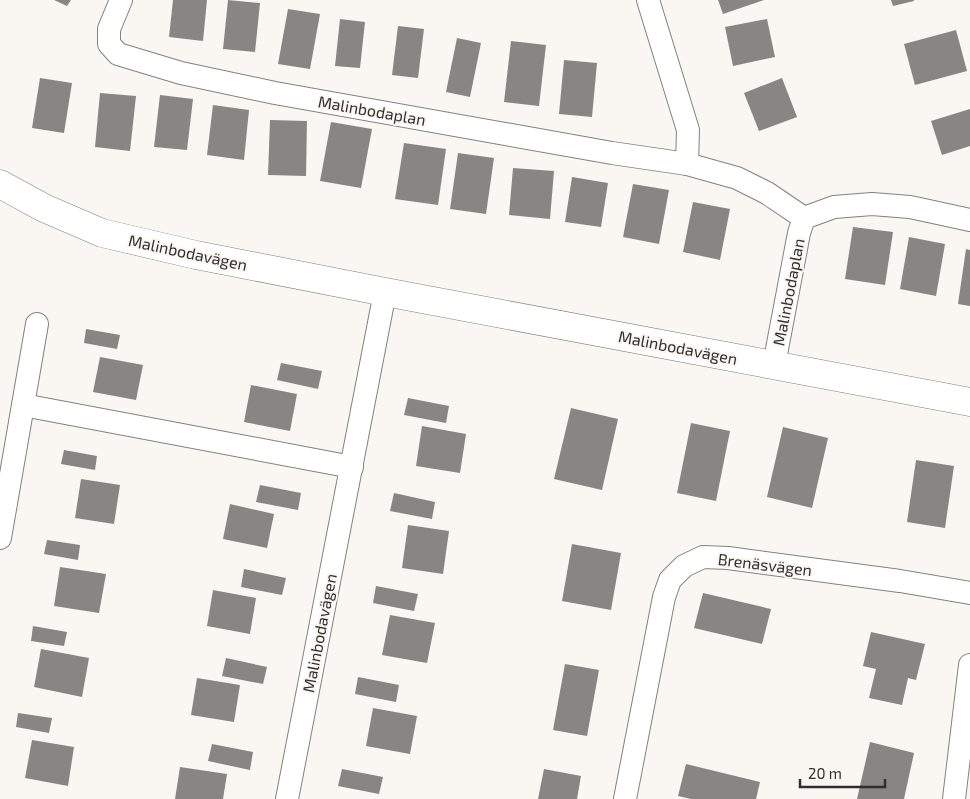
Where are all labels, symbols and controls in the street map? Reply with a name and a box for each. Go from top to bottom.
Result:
street label: Malinbodaplan [317,91,427,129]
street label: Malinbodavägen [127,230,249,274]
street label: Malinbodaplan [768,237,808,347]
street label: Malinbodavägen [617,326,739,368]
street label: Brenäsvägen [717,549,813,579]
street label: Malinbodavägen [298,572,340,694]
scale bar [800,756,885,788]
text: 20 m [808,764,842,782]

